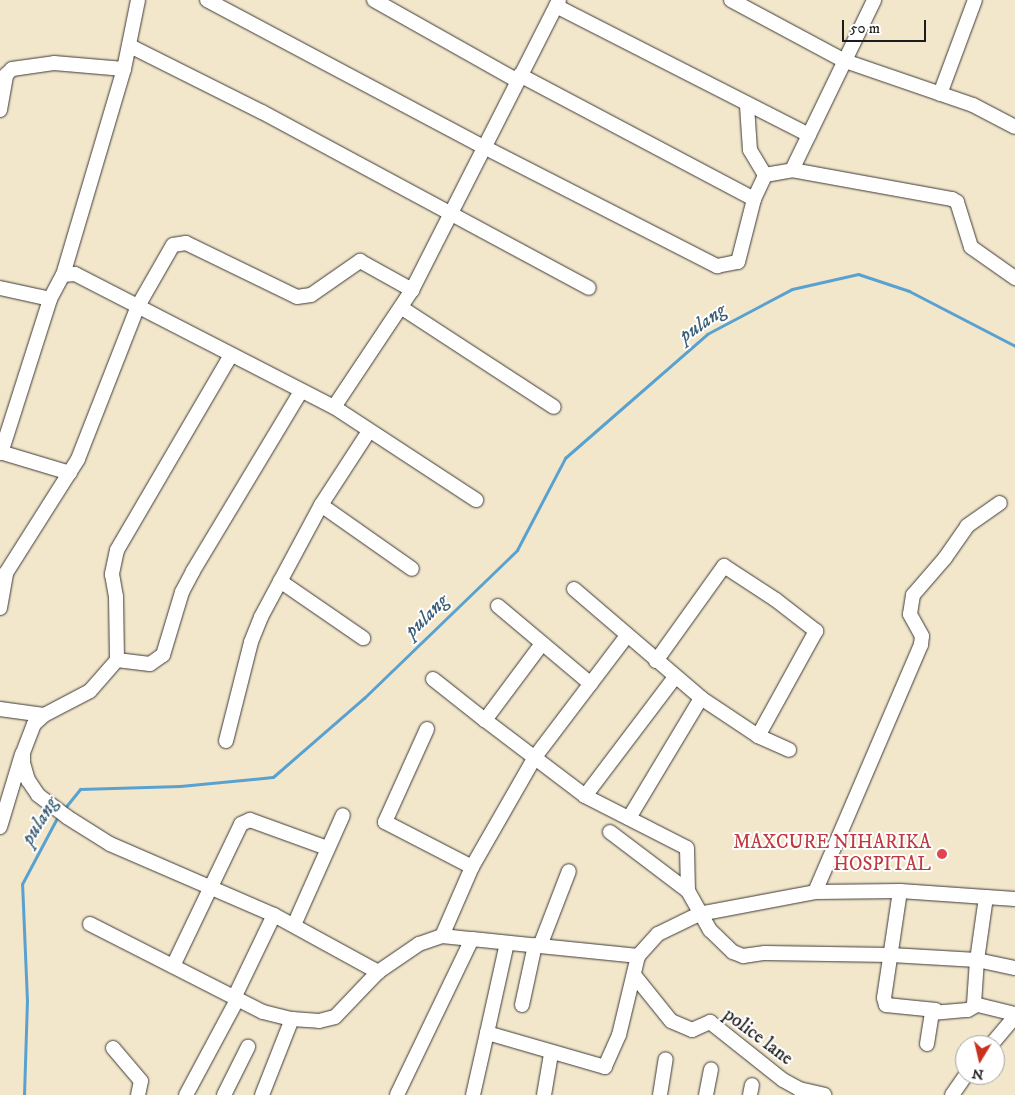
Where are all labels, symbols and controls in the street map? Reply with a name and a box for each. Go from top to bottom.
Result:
scale bar [845,10,929,42]
text: 50 m [850,19,880,38]
water label: pulang [675,299,731,347]
water label: pulang [400,590,454,642]
water label: pulang [16,793,64,849]
place label: MAXCURE NIHARIKA HOSPITAL [733,832,931,876]
marker: MAXCURE NIHARIKA HOSPITAL [935,847,949,861]
street label: police lane [719,1004,797,1070]
north arrow [955,1035,1005,1085]
text: N [971,1064,985,1084]

